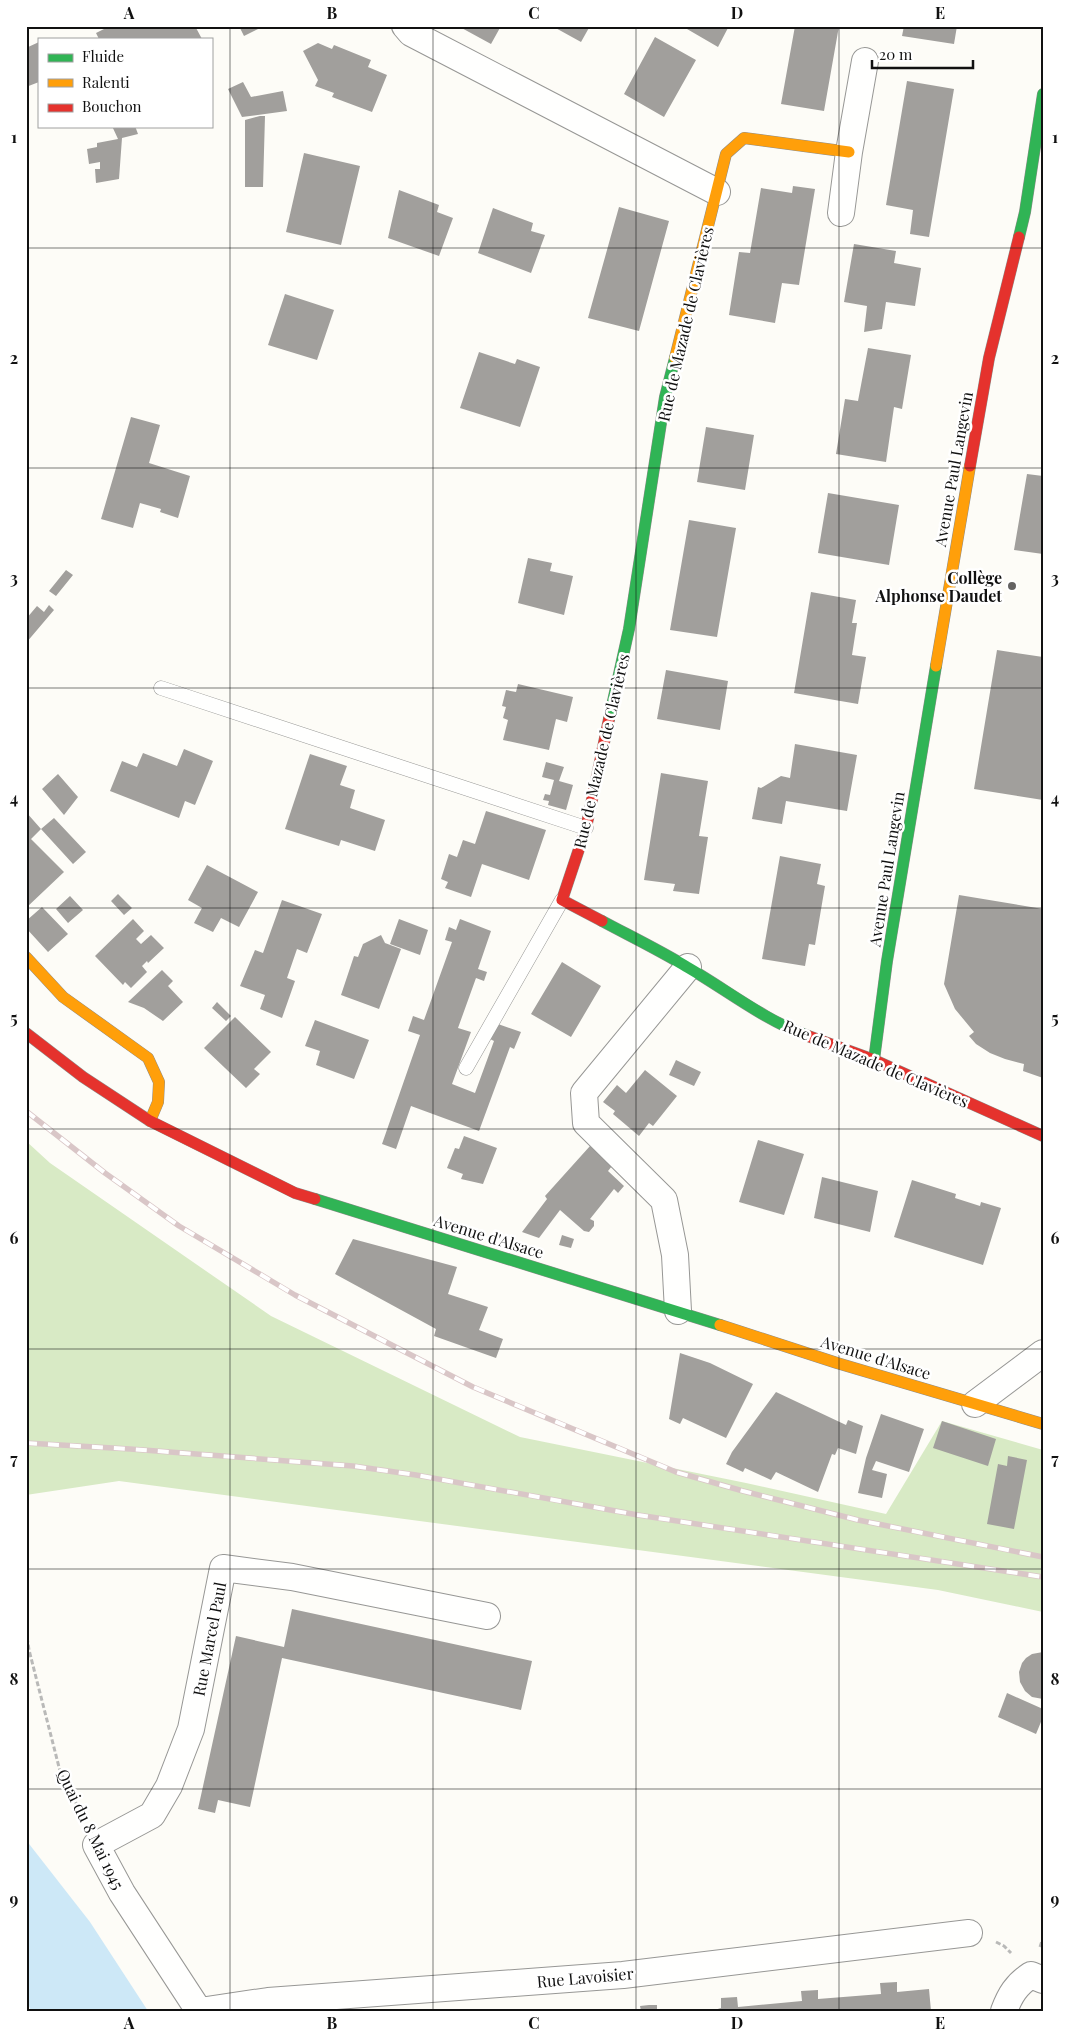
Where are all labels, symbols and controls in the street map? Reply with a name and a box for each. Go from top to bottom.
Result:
text: A [123,2,135,23]
text: B [327,2,338,23]
text: C [528,2,540,23]
text: D [731,2,743,23]
text: E [935,2,945,23]
legend [38,38,212,128]
scale bar [872,38,973,70]
text: 20 m [879,44,913,64]
text: Fluide [82,46,124,66]
text: Ralenti [82,72,130,92]
text: Bouchon [82,96,142,116]
text: 1 [11,126,17,147]
text: 1 [1052,126,1058,147]
street label: Rue de Mazade de Clavières [652,224,718,424]
text: 2 [10,347,18,368]
text: 2 [1051,347,1059,368]
street label: Avenue Paul Langevin [929,389,977,549]
text: 3 [10,567,18,588]
place label: Collège Alphonse Daudet [874,567,1002,606]
text: 3 [1051,567,1059,588]
marker: Collège Alphonse Daudet [1006,580,1018,592]
street label: Rue de Mazade de Clavières [568,651,634,851]
text: 4 [10,787,18,808]
text: 4 [1051,787,1059,808]
street label: Avenue Paul Langevin [863,789,909,949]
text: 5 [10,1007,18,1028]
text: 5 [1051,1007,1059,1028]
street label: Rue de Mazade de Clavières [780,1014,972,1112]
street label: Avenue d'Alsace [431,1209,547,1263]
text: 6 [10,1227,19,1248]
text: 6 [1051,1227,1060,1248]
street label: Avenue d'Alsace [818,1330,934,1384]
text: 7 [10,1448,18,1469]
text: 7 [1051,1448,1059,1469]
street label: Rue Marcel Paul [188,1580,230,1698]
text: 8 [10,1668,19,1689]
text: 8 [1051,1668,1060,1689]
street label: Quai du 8 Mai 1945 [53,1765,129,1893]
text: 9 [10,1888,19,1909]
text: 9 [1051,1888,1060,1909]
street label: Rue Lavoisier [536,1962,634,1992]
text: A [123,2012,135,2033]
text: B [327,2012,338,2033]
text: C [528,2012,540,2033]
text: D [731,2012,743,2033]
text: E [935,2012,945,2033]

